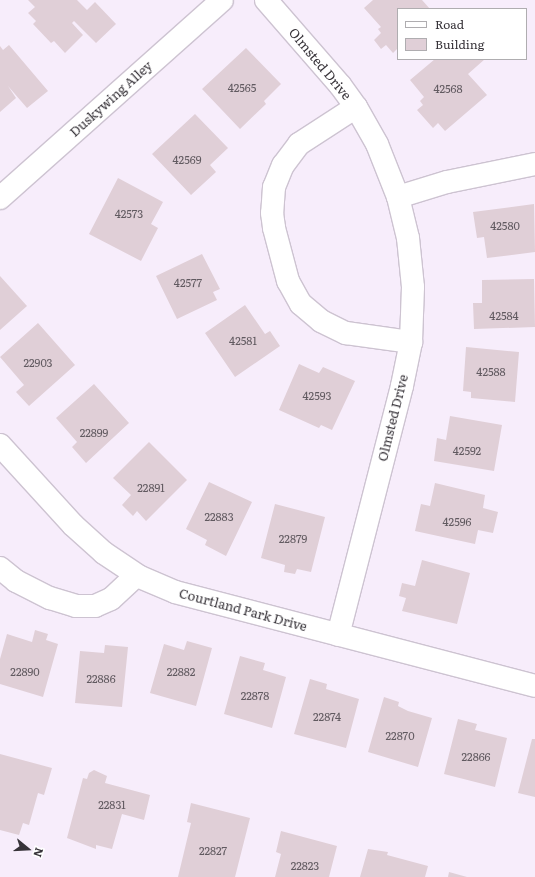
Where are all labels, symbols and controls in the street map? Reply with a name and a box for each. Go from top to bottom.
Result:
legend [397,8,527,60]
text: Road [435,15,464,33]
street label: Olmsted Drive [285,25,355,103]
text: Building [435,35,484,53]
street label: Duskywing Alley [67,58,155,140]
house number: 42565 [228,80,256,94]
house number: 42568 [433,81,463,95]
house number: 42569 [173,152,201,166]
house number: 42573 [115,206,143,220]
house number: 42580 [490,218,520,232]
house number: 42577 [174,275,202,289]
house number: 42584 [489,308,519,322]
house number: 42581 [229,333,257,347]
house number: 22903 [23,355,53,369]
house number: 42588 [476,364,506,378]
street label: Olmsted Drive [375,373,411,463]
house number: 42593 [303,388,331,402]
house number: 22899 [80,425,108,439]
house number: 42592 [453,443,481,457]
house number: 22891 [137,480,165,494]
house number: 22883 [204,509,234,523]
house number: 42596 [443,514,471,528]
house number: 22879 [279,531,307,545]
street label: Courtland Park Drive [177,585,309,635]
house number: 22890 [10,664,40,678]
house number: 22882 [167,664,195,678]
house number: 22886 [86,671,116,685]
house number: 22878 [241,688,269,702]
house number: 22874 [313,709,341,723]
house number: 22870 [385,728,415,742]
house number: 22866 [461,749,491,763]
house number: 22831 [98,797,126,811]
north arrow [8,829,48,869]
house number: 22827 [199,843,227,857]
text: N [30,846,48,860]
house number: 22823 [291,858,319,872]

